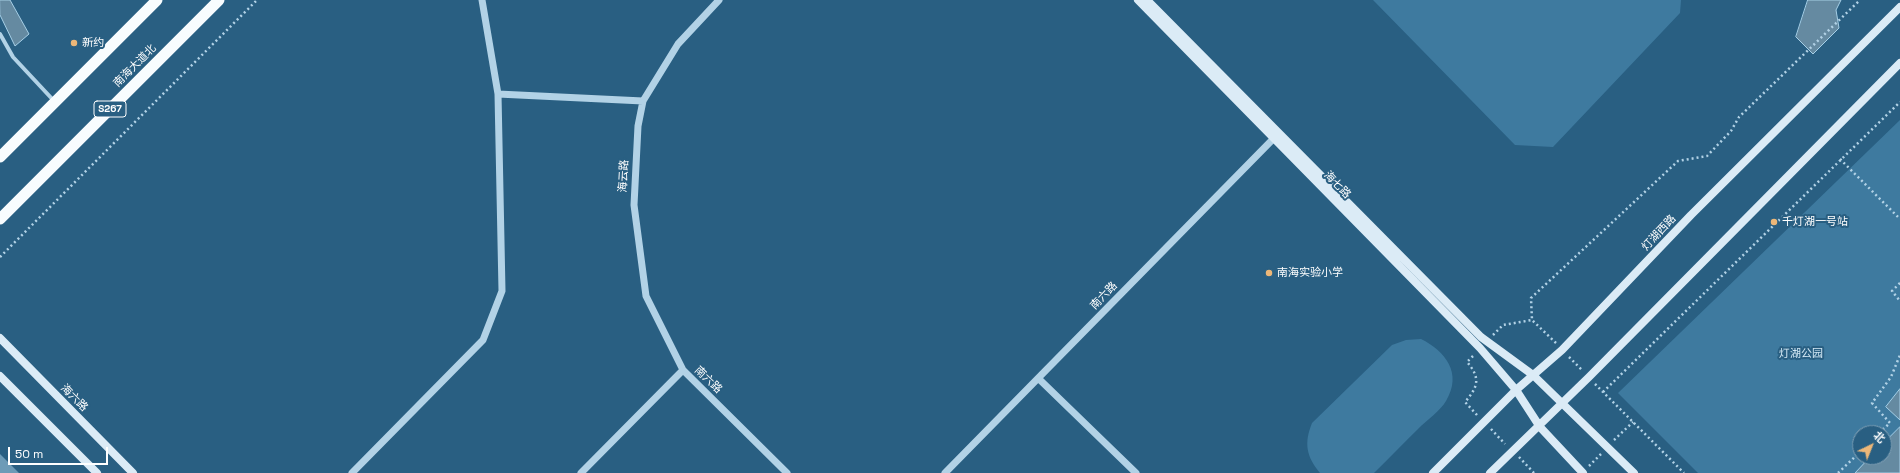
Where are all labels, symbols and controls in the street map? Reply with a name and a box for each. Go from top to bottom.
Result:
place label: 新约 [82,36,104,50]
marker: 新约 [69,38,79,48]
street label: 南海大道北 [111,42,159,90]
road number: S267 [94,101,126,117]
street label: 海云路 [617,159,631,193]
street label: 海七路 [1321,169,1353,201]
street label: 灯湖西路 [1639,212,1679,254]
place label: 千灯湖一号站 [1782,215,1848,229]
marker: 千灯湖一号站 [1769,217,1779,227]
place label: 南海实验小学 [1277,266,1343,280]
marker: 南海实验小学 [1264,268,1274,278]
street label: 南六路 [1088,280,1120,312]
park label: 灯湖公园 [1779,347,1823,361]
street label: 南六路 [692,364,724,396]
street label: 海六路 [58,382,90,414]
north arrow [1852,425,1892,465]
text: 北 [1871,428,1888,446]
scale bar [10,439,110,465]
text: 50 m [15,446,43,462]

